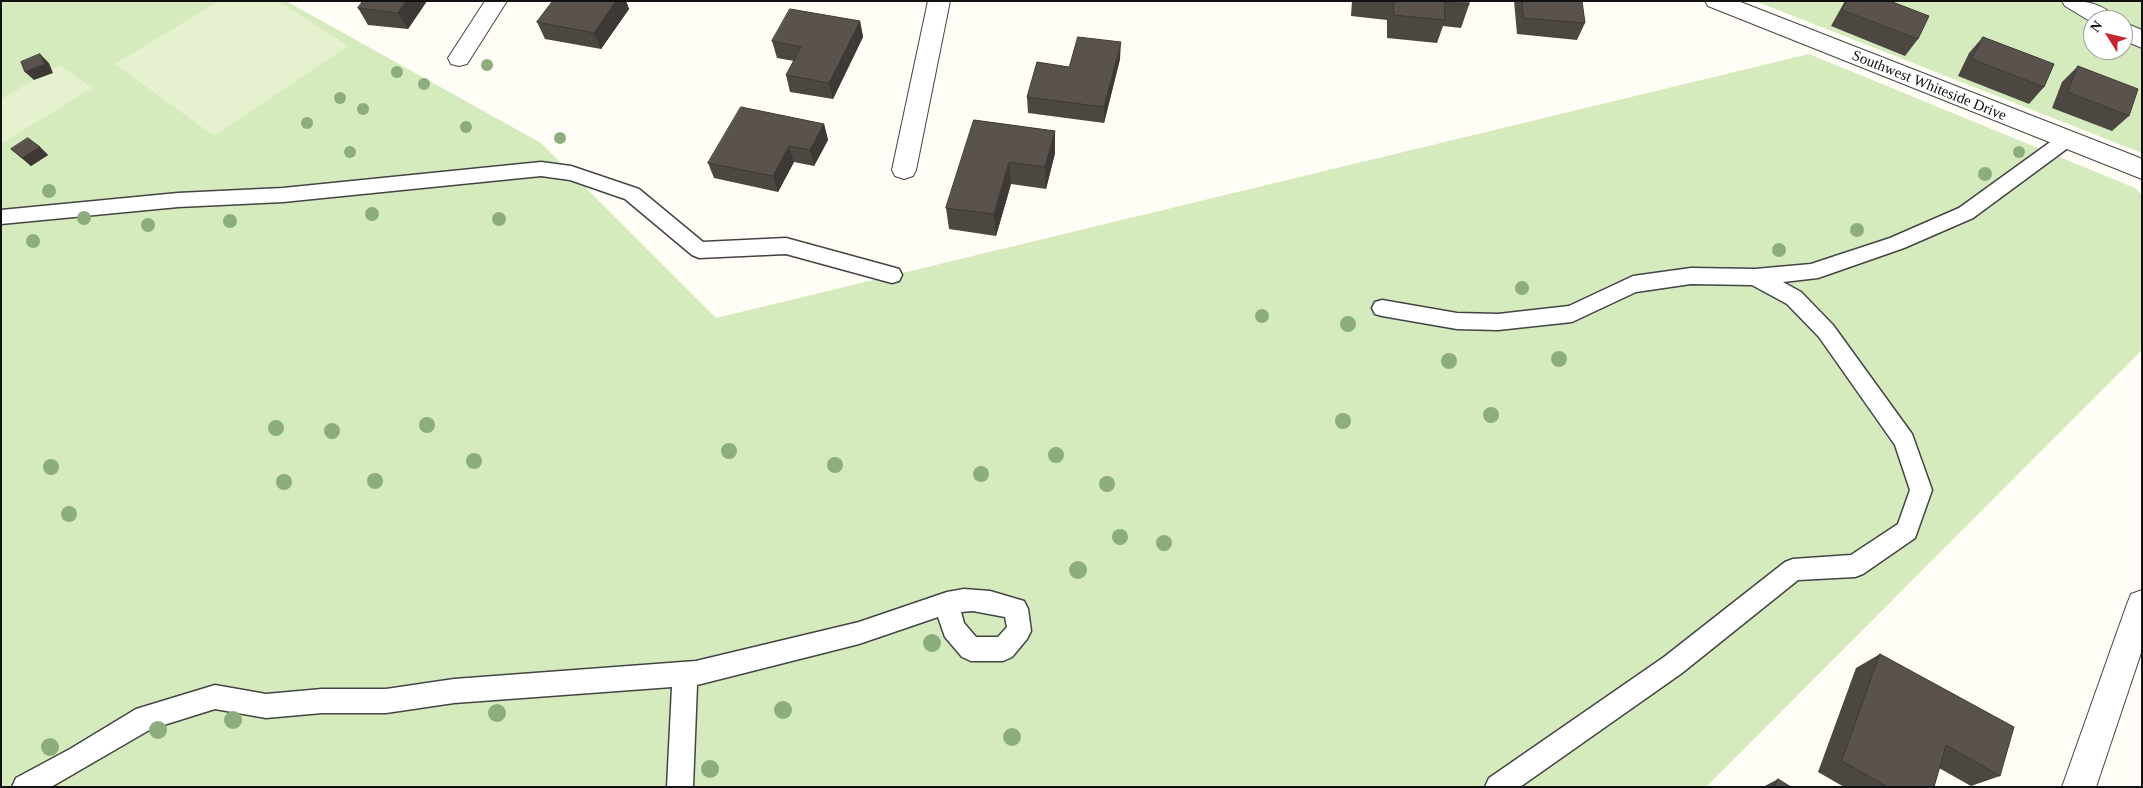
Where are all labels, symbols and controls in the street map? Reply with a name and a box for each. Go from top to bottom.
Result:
north arrow [2083,10,2133,60]
text: N [2087,18,2105,35]
street label: Southwest Whiteside Drive [1849,47,2009,125]

